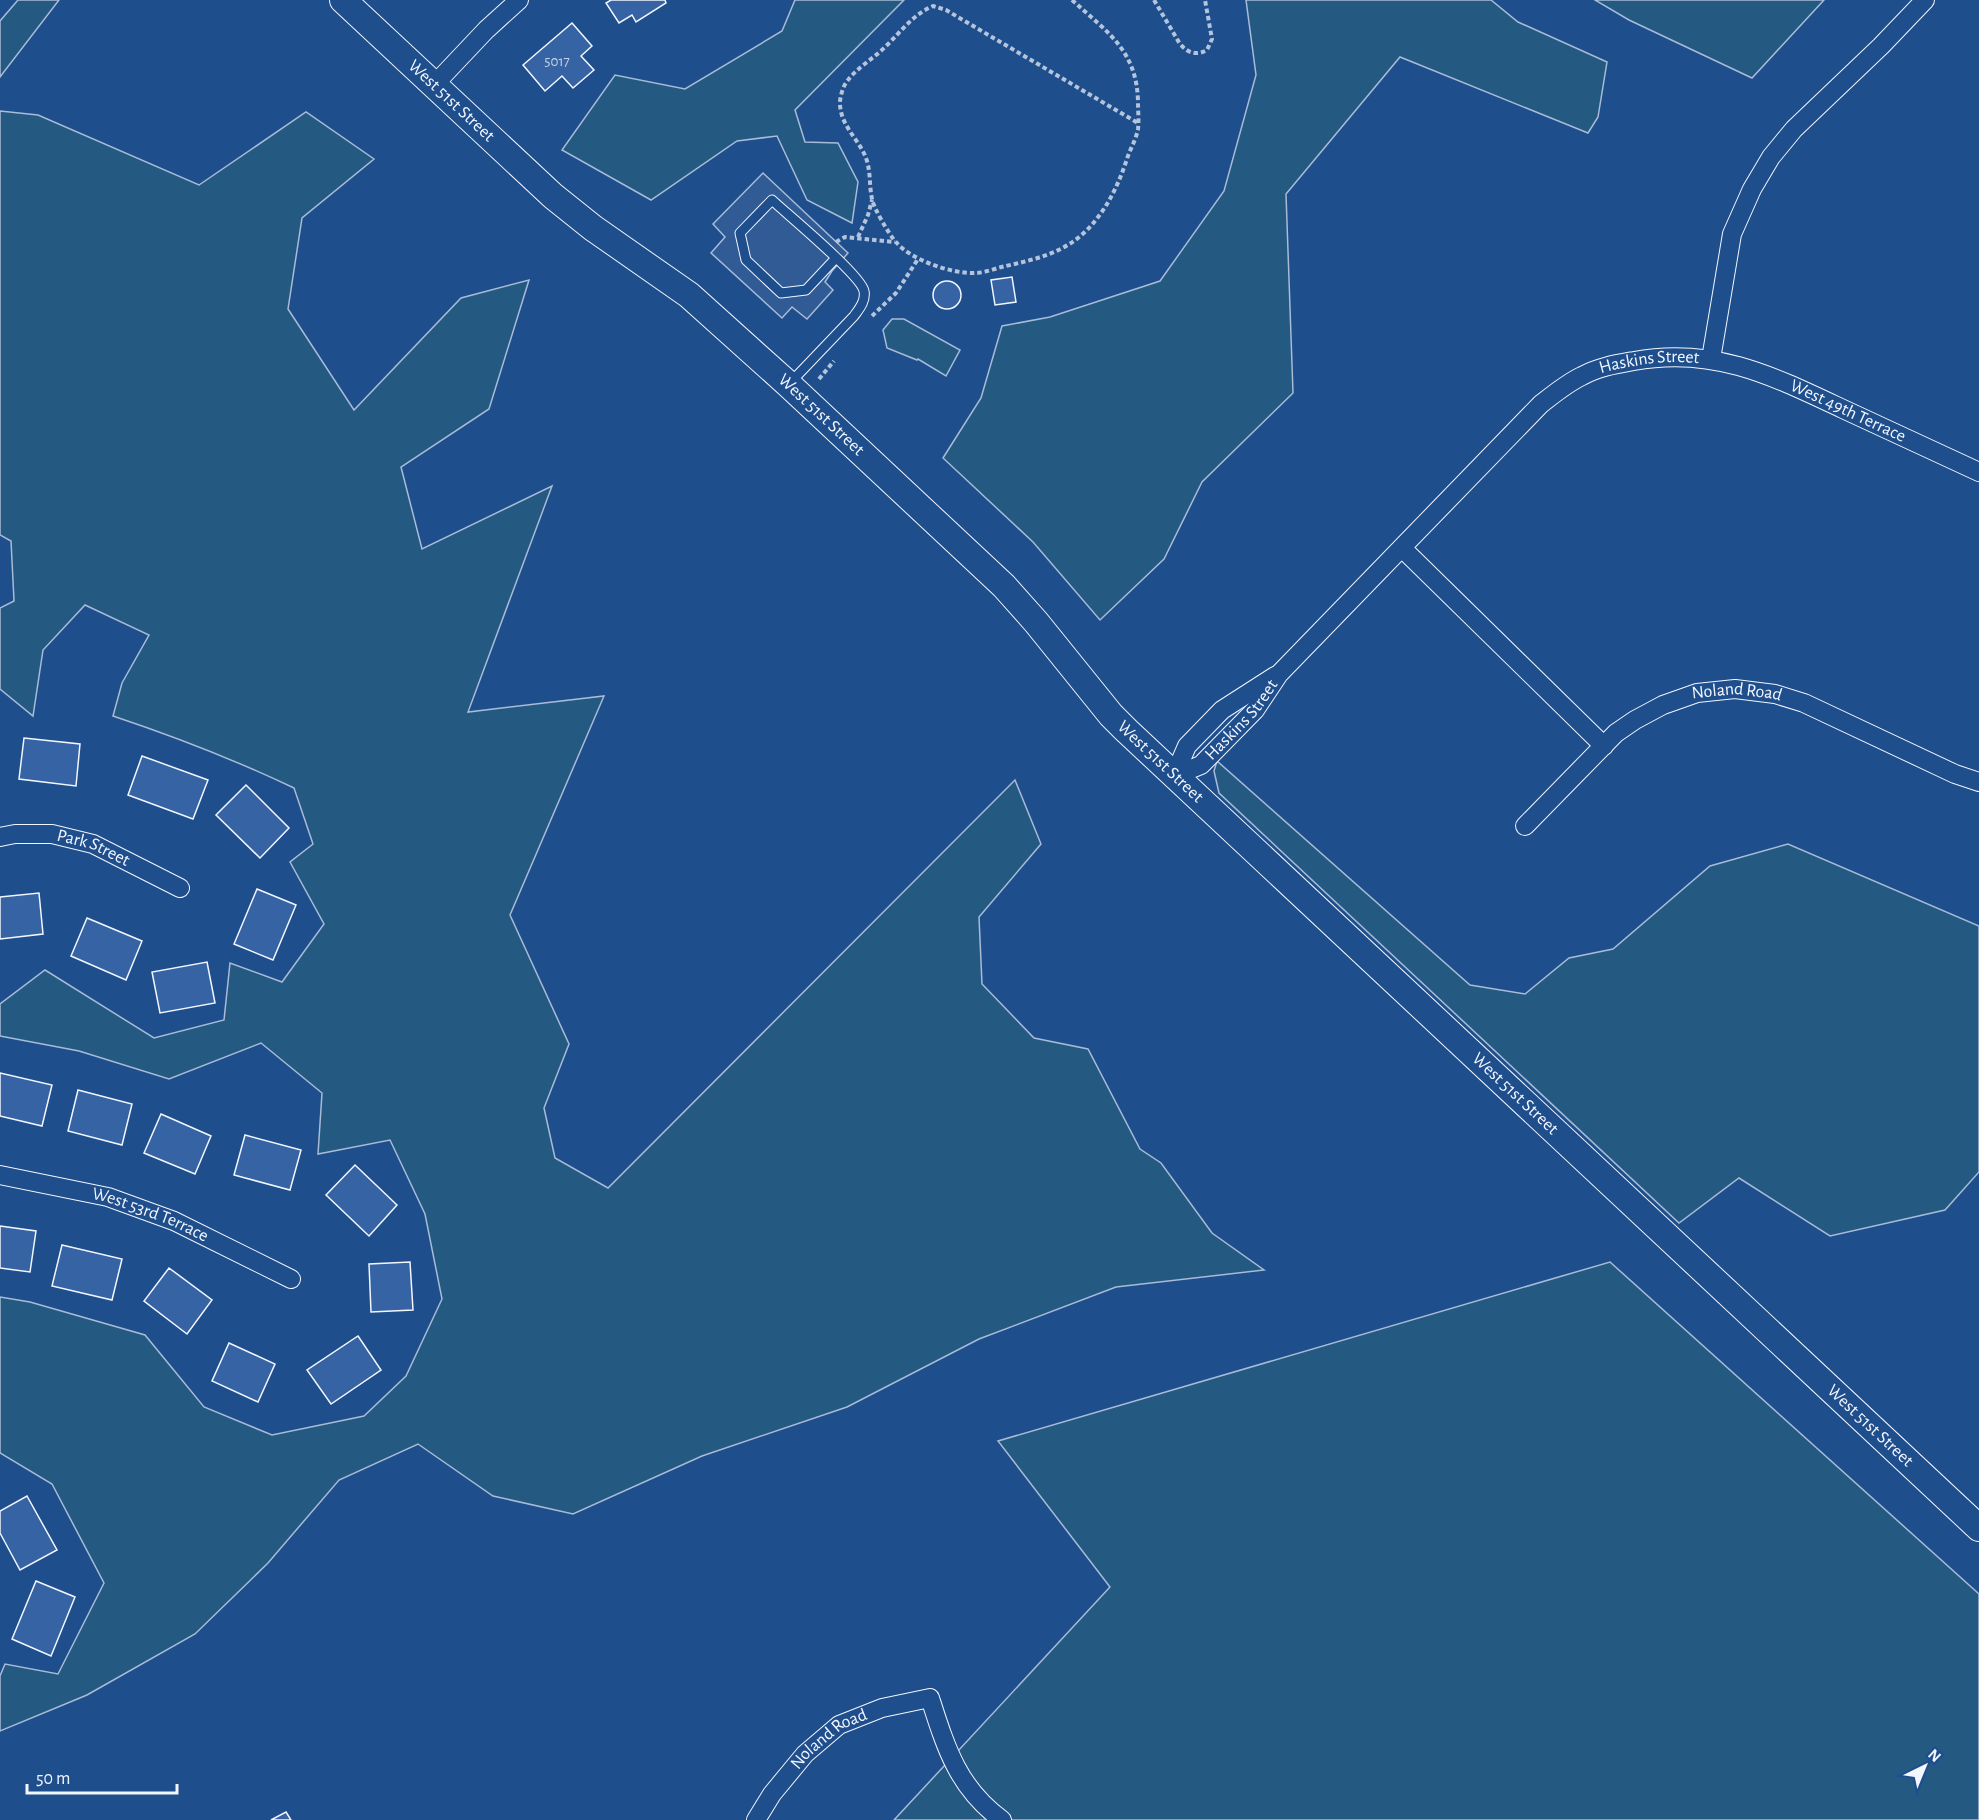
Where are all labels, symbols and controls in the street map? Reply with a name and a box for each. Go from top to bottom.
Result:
house number: 5017 [544,54,570,69]
street label: West 51st Street [405,57,498,145]
street label: Haskins Street [1597,348,1700,377]
street label: West 51st Street [775,371,868,459]
street label: West 49th Terrace [1787,377,1909,446]
street label: Haskins Street [1202,676,1282,764]
street label: Noland Road [1691,680,1784,705]
street label: West 51st Street [1114,718,1207,806]
street label: Park Street [55,827,133,870]
street label: West 51st Street [1469,1050,1562,1138]
street label: West 53rd Terrace [91,1185,211,1246]
street label: West 51st Street [1823,1382,1917,1470]
street label: Noland Road [787,1706,870,1773]
north arrow [1895,1736,1955,1796]
text: N [1925,1746,1944,1765]
scale bar [27,1757,177,1795]
text: 50 m [36,1770,70,1788]

